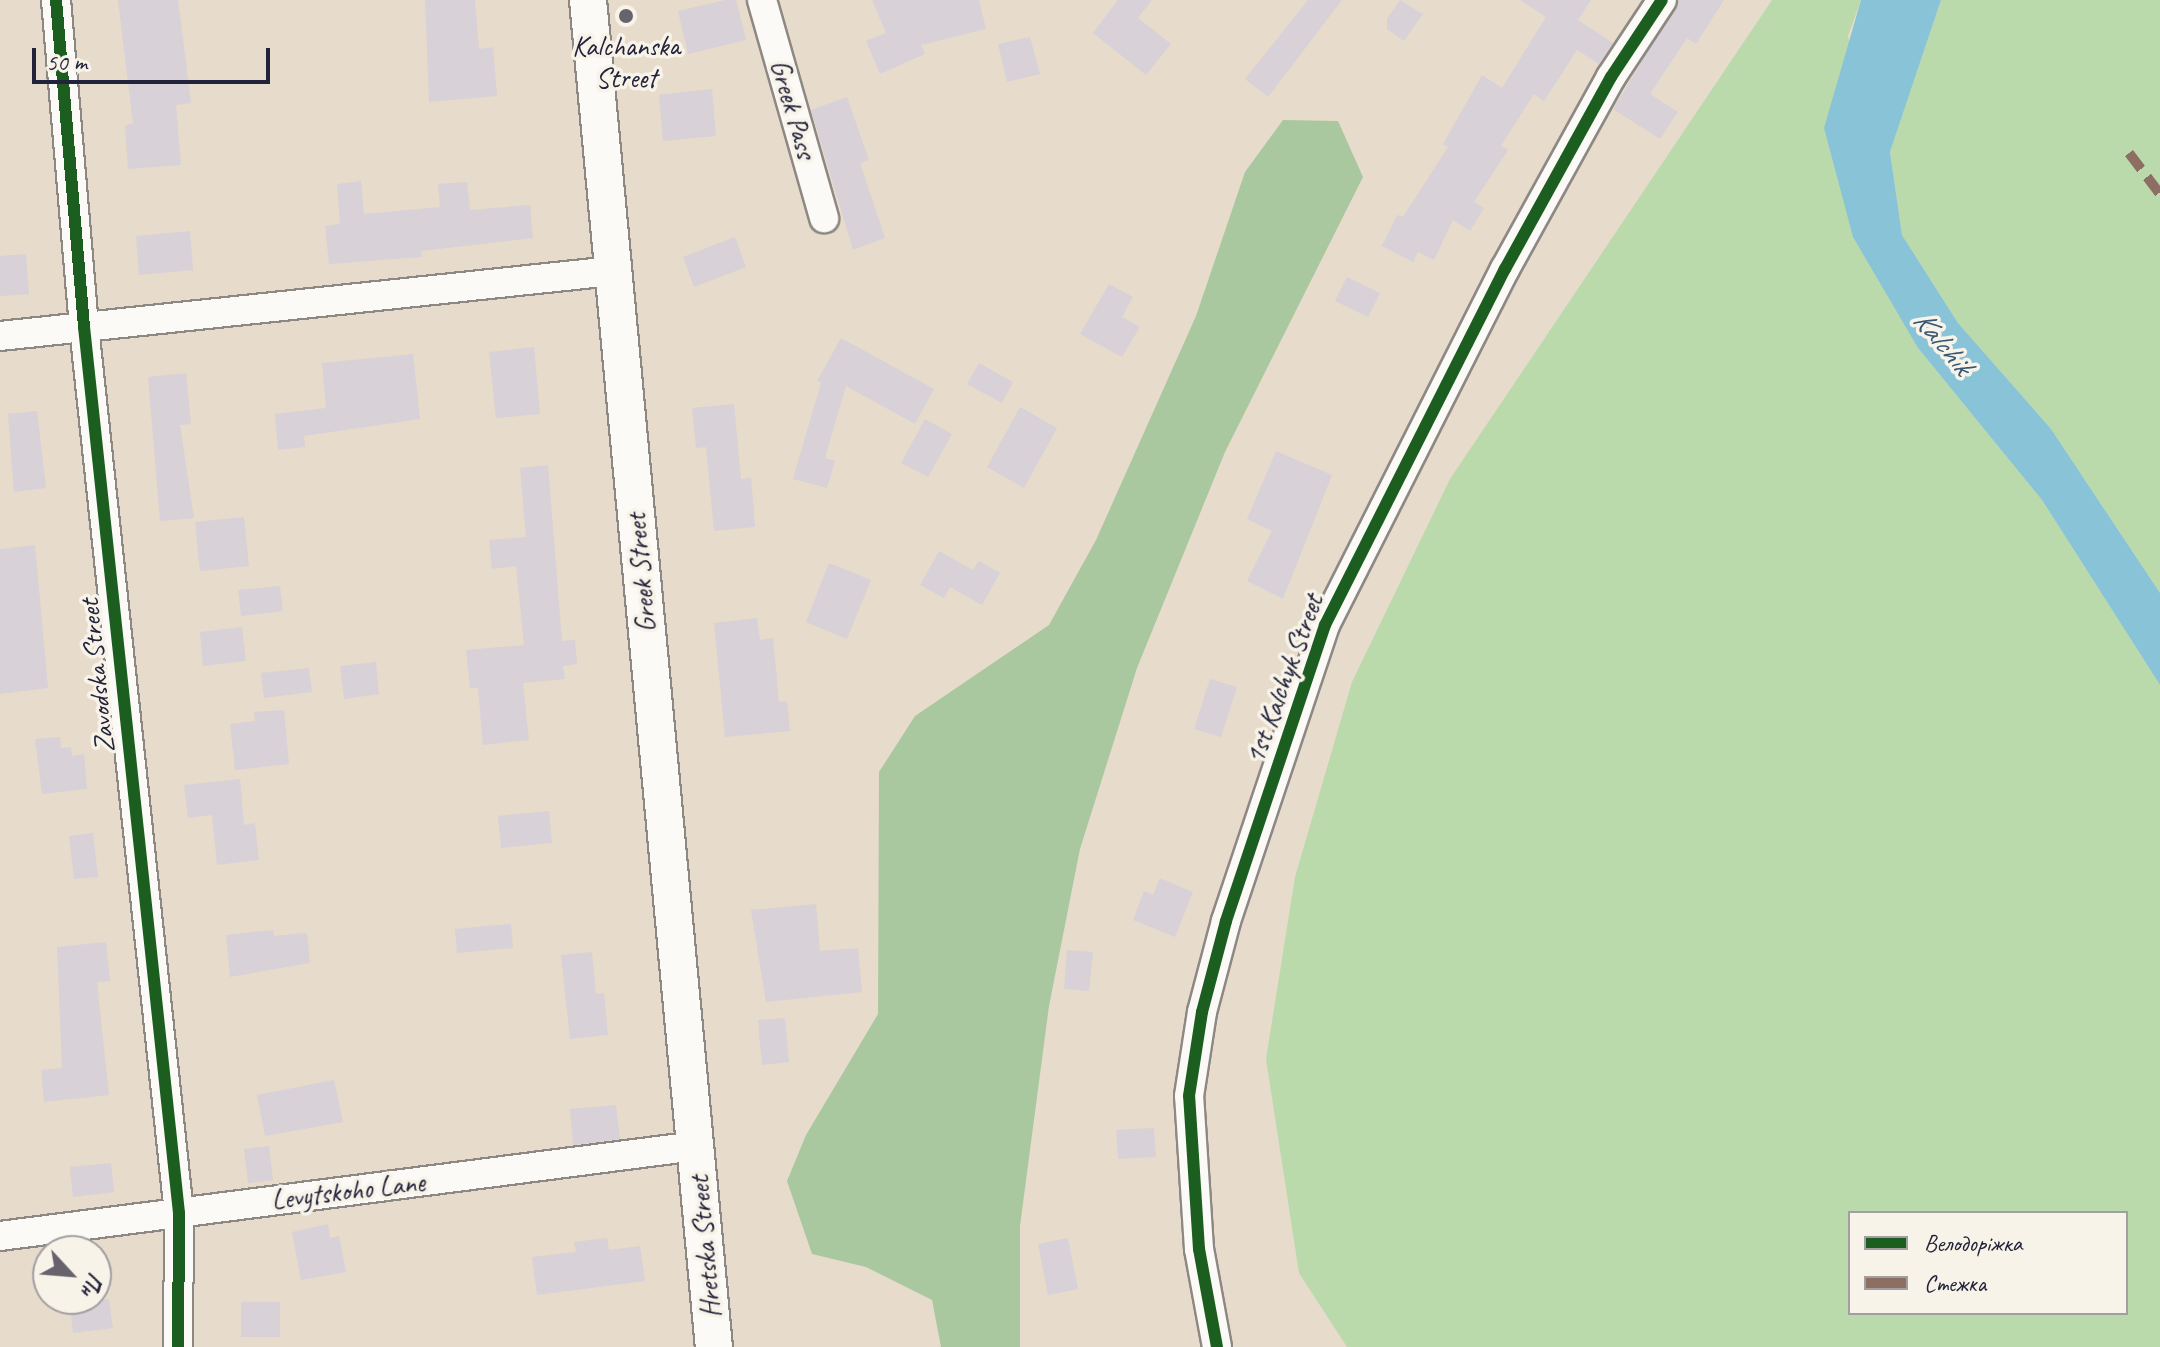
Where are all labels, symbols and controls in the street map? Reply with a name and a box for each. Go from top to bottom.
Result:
marker: Kalchanska Street [617,7,635,25]
place label: Kalchanska Street [572,29,680,95]
scale bar [36,32,274,82]
text: 50 m [46,47,87,77]
street label: Greek Pass [763,55,823,163]
water label: Kalchik [1906,303,1980,381]
street label: Greek Street [619,512,663,634]
street label: 1st Kalchyk Street [1238,590,1330,768]
street label: Zavodska Street [72,597,122,755]
street label: Levytskoho Lane [270,1165,426,1217]
street label: Hretska Street [682,1174,728,1320]
legend [1848,1211,2128,1315]
text: Велодоріжка [1924,1228,2022,1258]
north arrow [32,1235,112,1315]
text: Пн [74,1268,109,1301]
text: Стежка [1924,1268,1986,1298]

